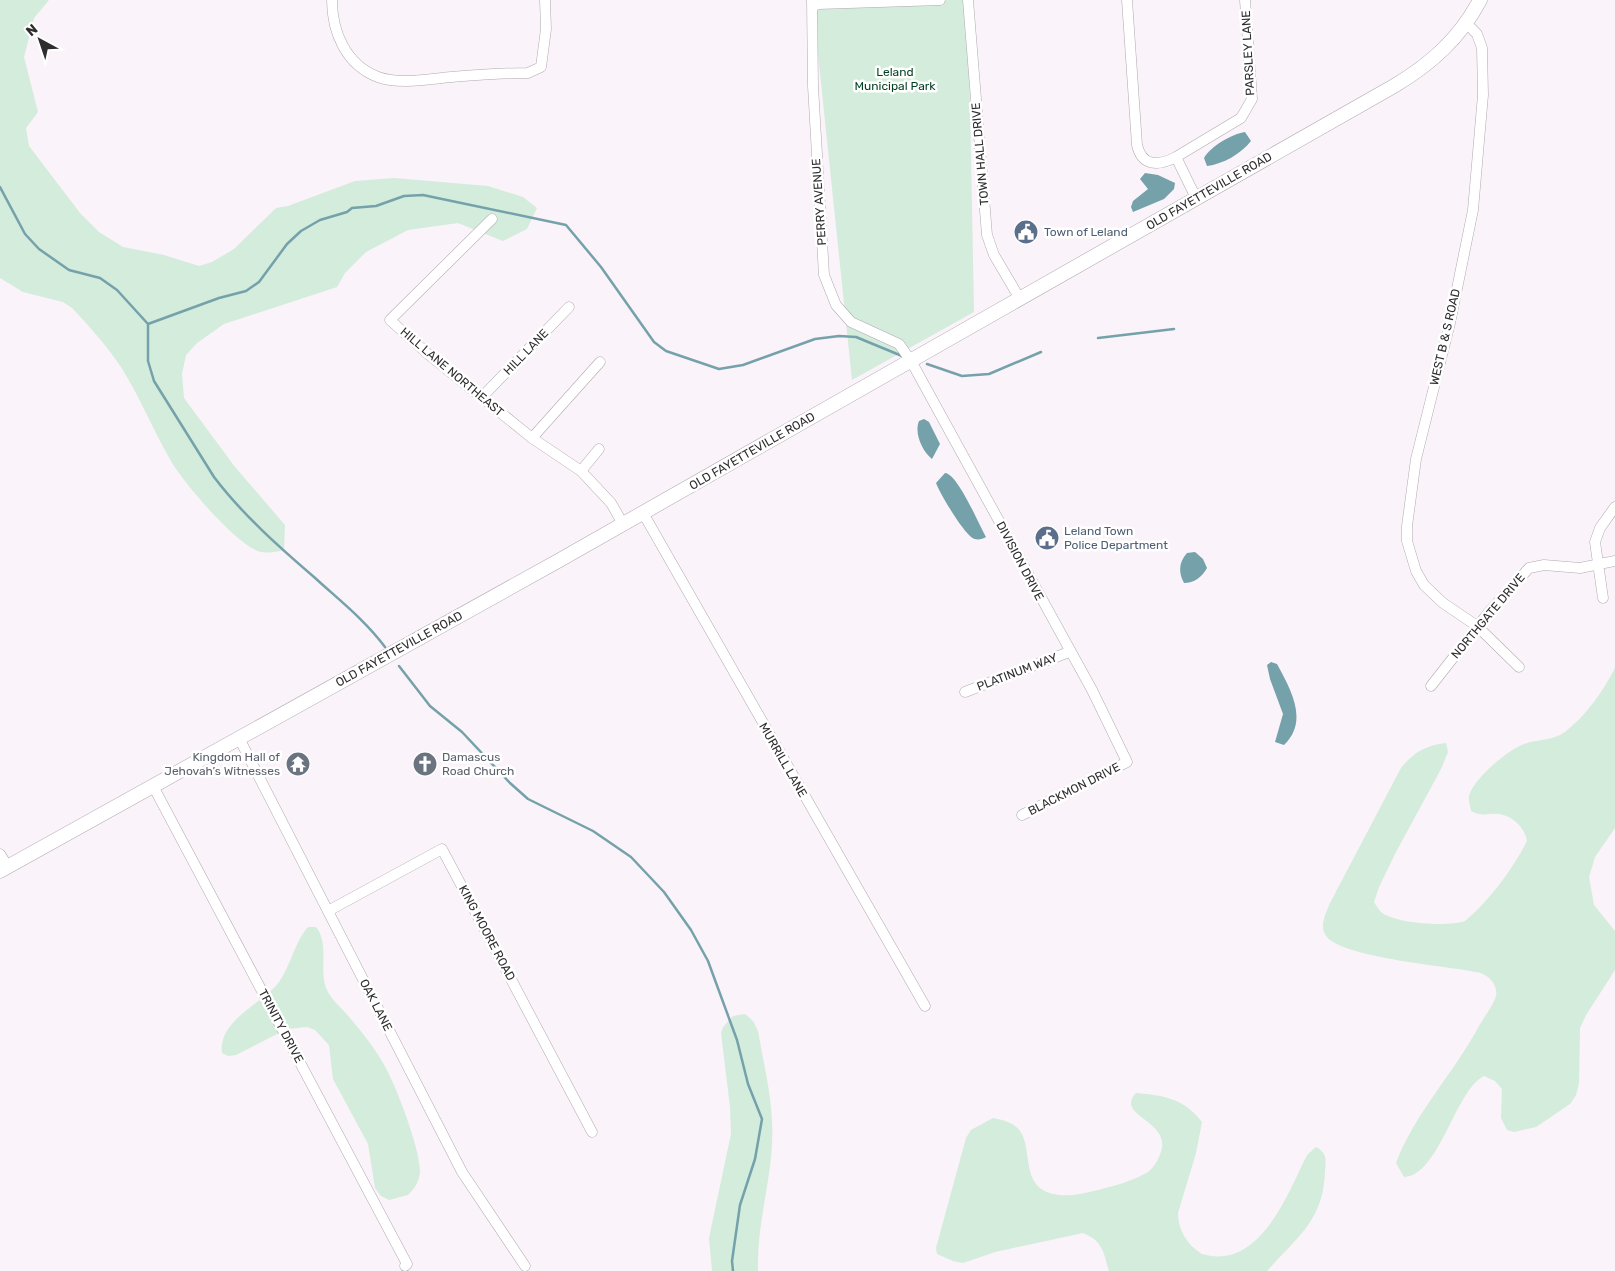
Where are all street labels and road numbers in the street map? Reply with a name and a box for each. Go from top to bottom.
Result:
street label: PARSLEY LANE [1239,10,1257,96]
street label: TOWN HALL DRIVE [969,102,991,206]
street label: OLD FAYETTEVILLE ROAD [1144,149,1274,233]
street label: PERRY AVENUE [809,158,829,246]
street label: WEST B & S ROAD [1427,287,1463,387]
street label: HILL LANE NORTHEAST [397,325,507,419]
street label: HILL LANE [501,326,551,378]
street label: OLD FAYETTEVILLE ROAD [687,409,817,493]
street label: DIVISION DRIVE [993,519,1047,603]
street label: NORTHGATE DRIVE [1448,571,1528,661]
street label: OLD FAYETTEVILLE ROAD [333,608,465,690]
street label: PLATINUM WAY [975,650,1059,694]
street label: MURRILL LANE [756,720,810,800]
street label: BLACKMON DRIVE [1026,760,1122,818]
street label: KING MOORE ROAD [456,883,518,983]
street label: OAK LANE [357,977,395,1033]
street label: TRINITY DRIVE [256,987,306,1065]

